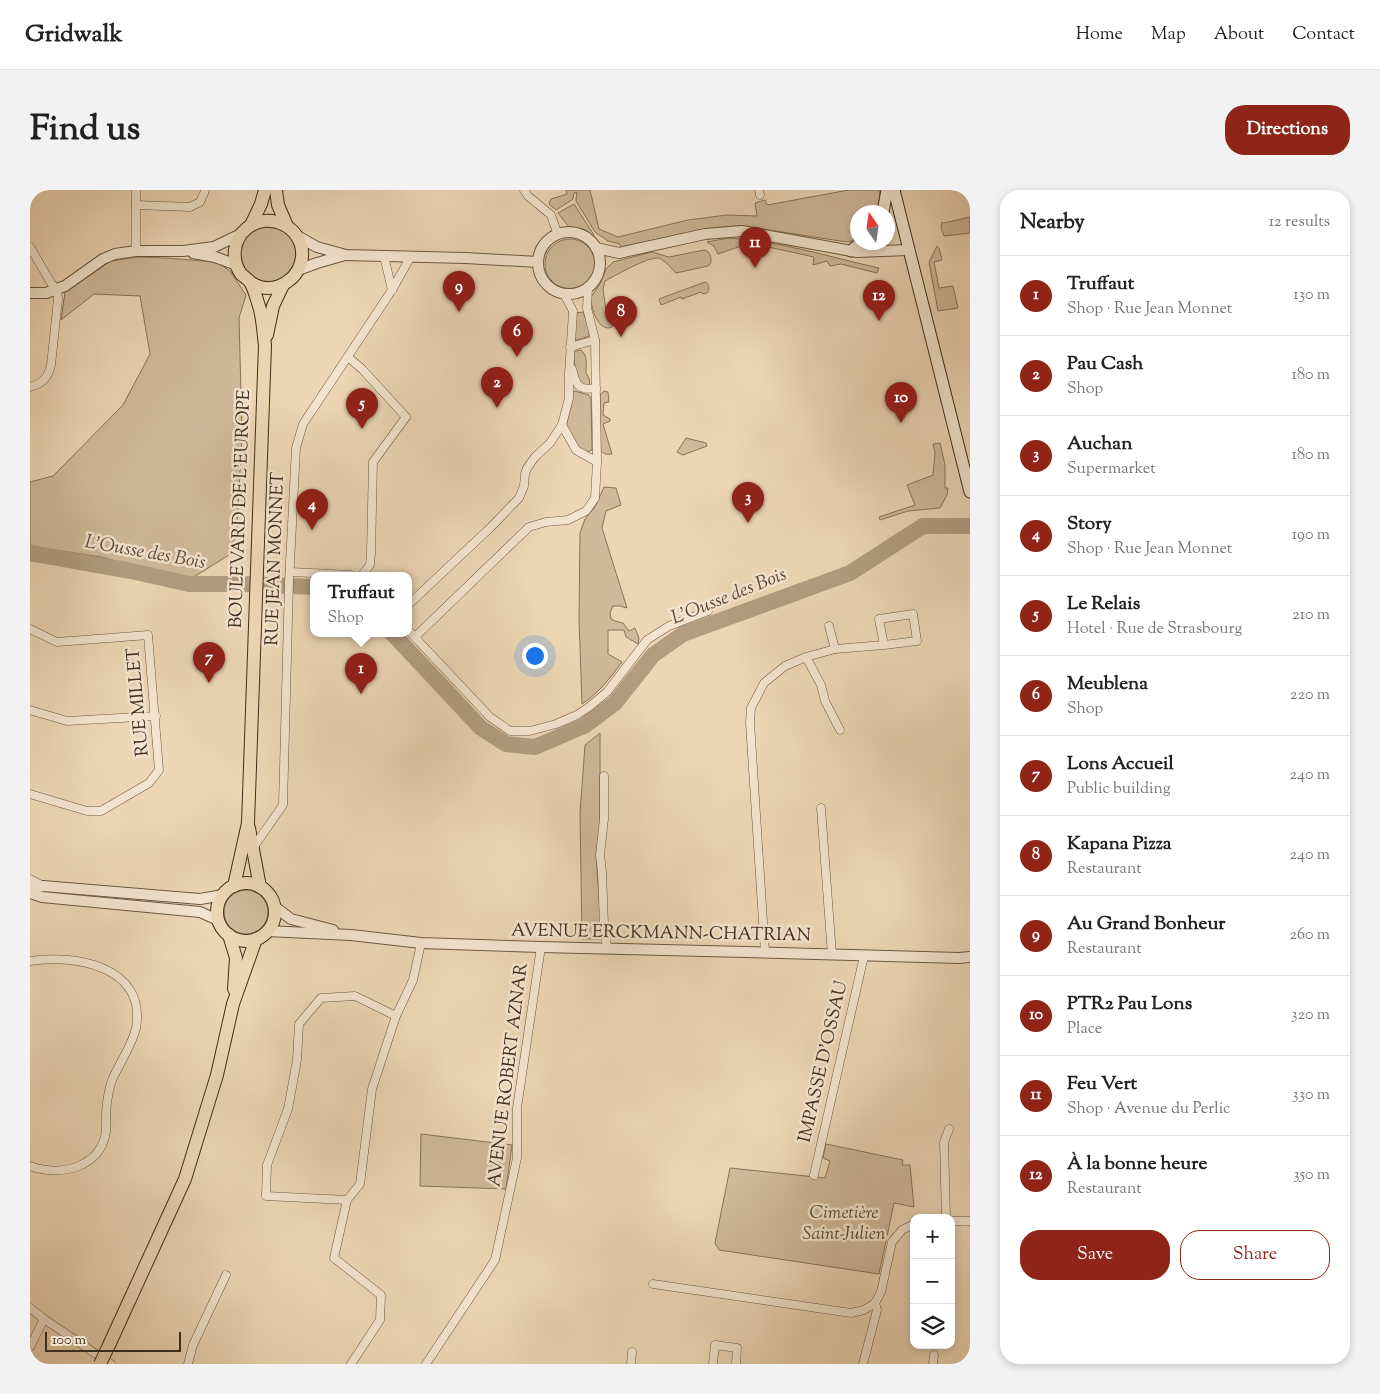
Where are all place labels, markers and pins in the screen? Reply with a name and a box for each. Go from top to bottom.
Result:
pin: 11 [739,227,771,268]
pin: 9 [443,271,475,312]
pin: 12 [863,280,895,321]
pin: 8 [605,296,637,337]
pin: 6 [501,316,533,357]
pin: 2 [481,367,513,408]
pin: 10 [885,382,917,423]
pin: 5 [346,388,378,429]
pin: 3 [732,482,764,523]
pin: 4 [296,489,328,530]
pin: 7 [193,642,225,683]
pin: 1 [345,653,377,694]

